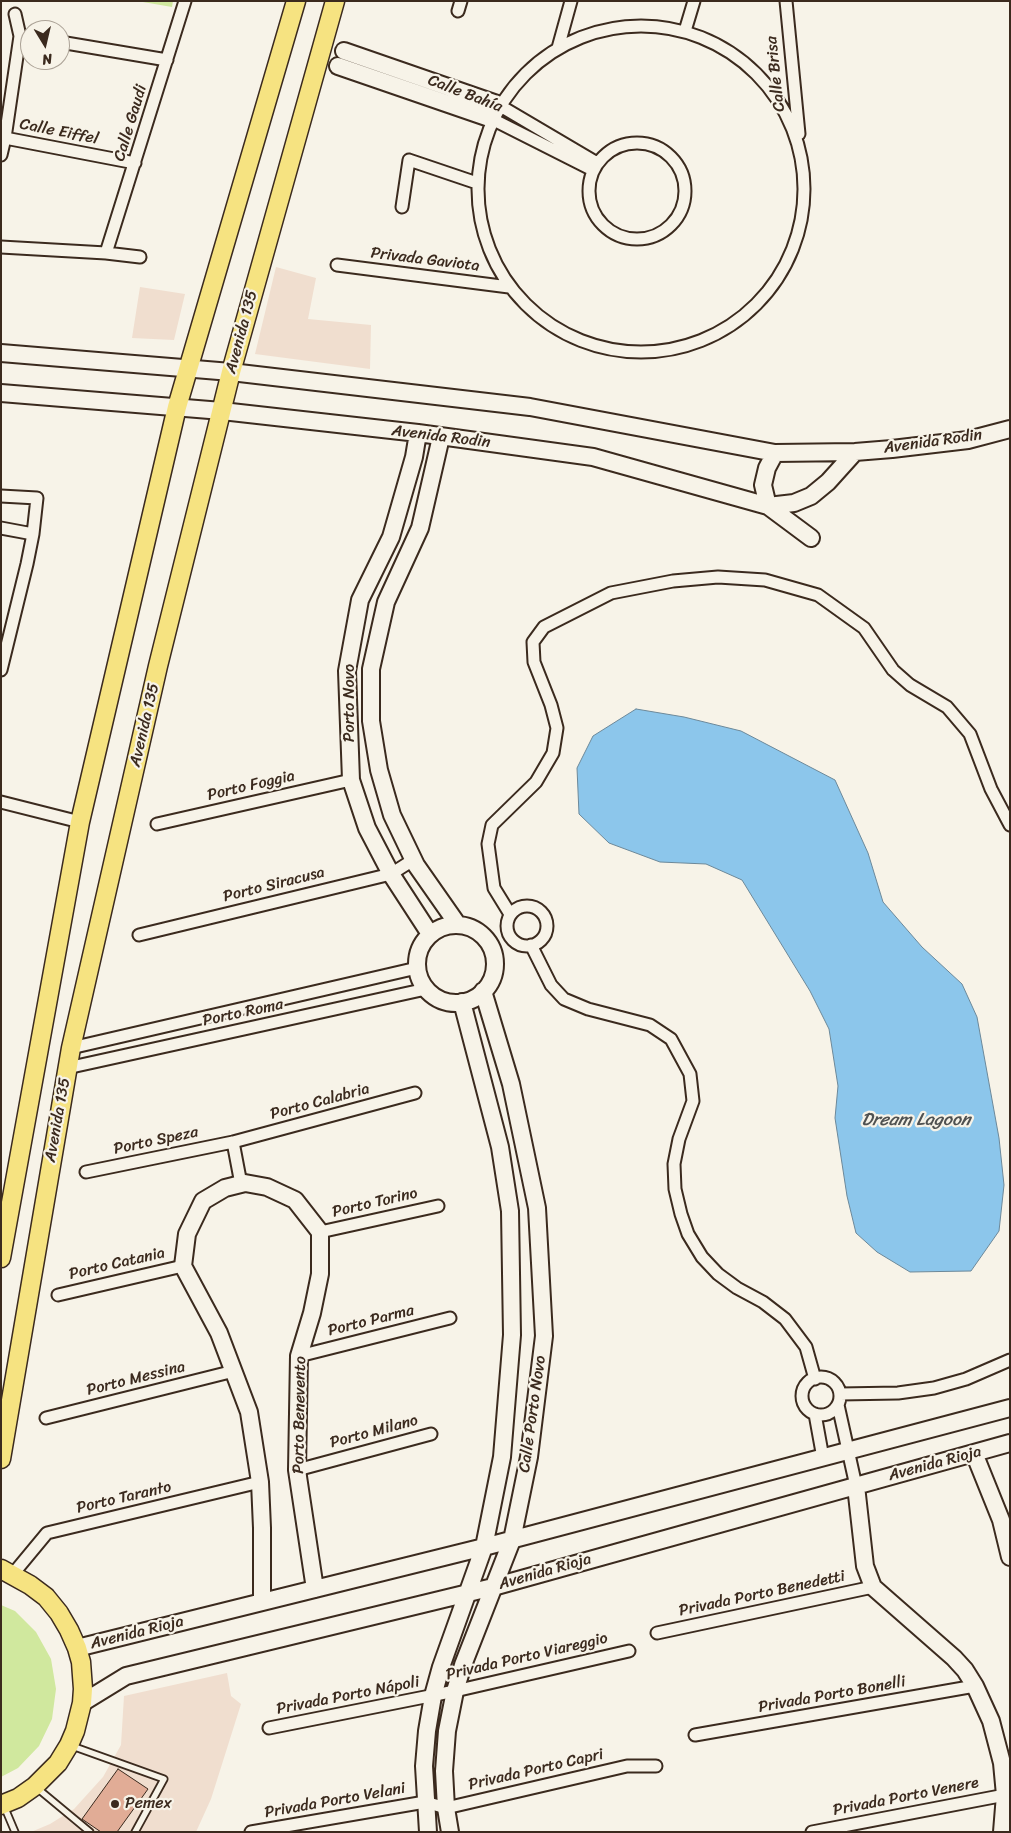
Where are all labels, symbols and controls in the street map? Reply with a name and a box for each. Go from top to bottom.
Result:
north arrow [20,20,70,70]
street label: Calle Brisa [762,35,790,113]
text: N [41,46,54,72]
street label: Calle Bahía [425,71,505,117]
street label: Calle Gaudi [110,82,152,164]
street label: Calle Eiffel [18,115,100,149]
street label: Privada Gaviota [369,244,481,276]
street label: Avenida 135 [222,288,262,376]
street label: Avenida Rodin [391,421,491,453]
street label: Avenida Rodin [883,426,983,458]
street label: Porto Novo [340,664,360,742]
street label: Avenida 135 [126,681,164,769]
street label: Porto Foggia [205,767,297,805]
street label: Porto Siracusa [221,863,327,907]
street label: Porto Roma [201,995,285,1031]
street label: Avenida 135 [41,1076,75,1164]
street label: Porto Calabria [268,1080,372,1124]
water label: Dream Lagoon [861,1109,971,1131]
street label: Porto Speza [112,1123,200,1159]
street label: Porto Torino [331,1184,419,1222]
street label: Porto Catania [67,1244,167,1284]
street label: Porto Parma [326,1301,416,1341]
street label: Calle Porto Novo [515,1354,551,1474]
street label: Porto Benevento [289,1356,311,1474]
street label: Porto Messina [85,1357,187,1401]
street label: Porto Milano [328,1411,420,1453]
street label: Avenida Rioja [886,1442,984,1486]
street label: Porto Taranto [75,1478,173,1518]
street label: Avenida Rioja [497,1550,593,1594]
street label: Privada Porto Benedetti [677,1567,847,1621]
street label: Avenida Rioja [88,1612,186,1654]
street label: Privada Porto Viareggio [444,1629,610,1685]
street label: Privada Porto Nápoli [275,1673,421,1719]
street label: Privada Porto Bonelli [757,1673,907,1717]
street label: Privada Porto Capri [467,1745,605,1795]
street label: Privada Porto Venere [832,1773,980,1821]
street label: Privada Porto Velani [263,1779,407,1823]
place label: Pemex [125,1794,172,1814]
marker: Pemex [109,1798,121,1810]

